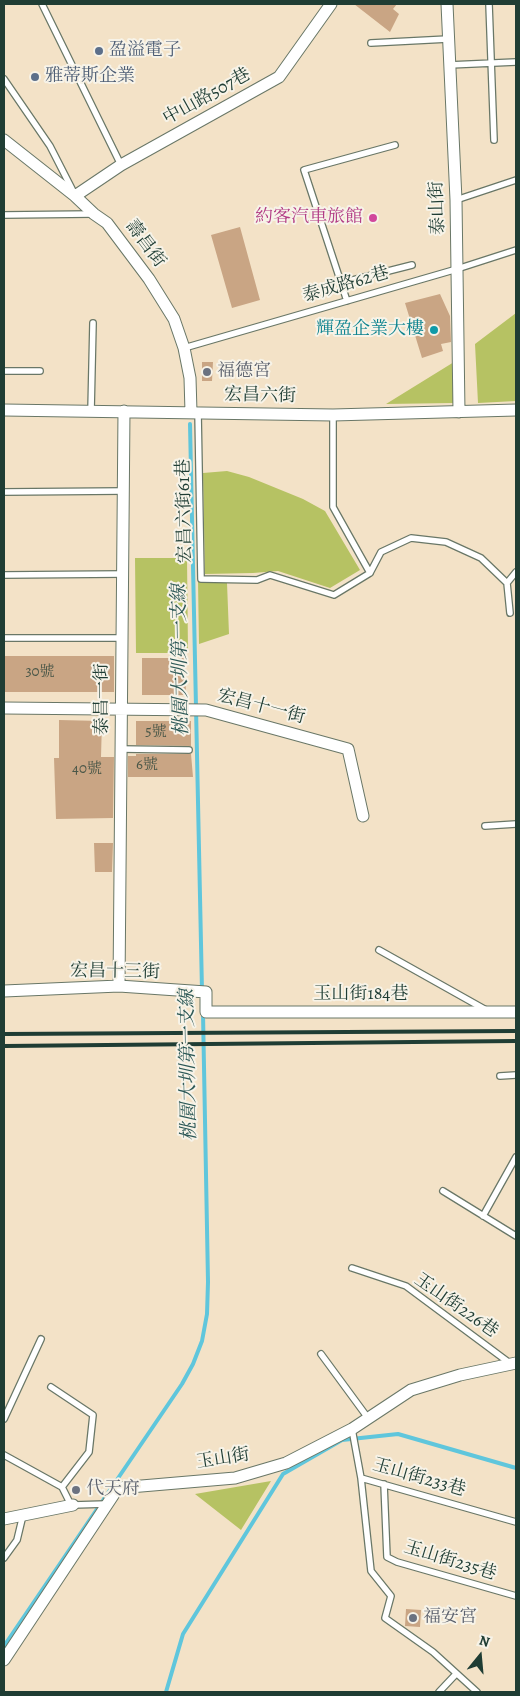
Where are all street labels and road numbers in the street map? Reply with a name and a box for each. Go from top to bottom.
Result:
street label: 中山路507巷 [159,64,255,130]
street label: 泰山街 [426,181,450,235]
street label: 壽昌街 [120,216,170,272]
street label: 泰成路62巷 [300,262,392,308]
street label: 宏昌六街 [224,385,296,407]
street label: 宏昌六街61巷 [173,459,197,563]
street label: 泰昌一街 [92,663,114,735]
street label: 宏昌十一街 [215,685,307,729]
street label: 宏昌十三街 [70,960,160,984]
street label: 玉山街184巷 [313,984,409,1006]
street label: 玉山街226巷 [410,1269,502,1343]
street label: 玉山街 [195,1444,251,1474]
street label: 玉山街233巷 [370,1454,468,1502]
street label: 玉山街235巷 [401,1537,499,1585]

